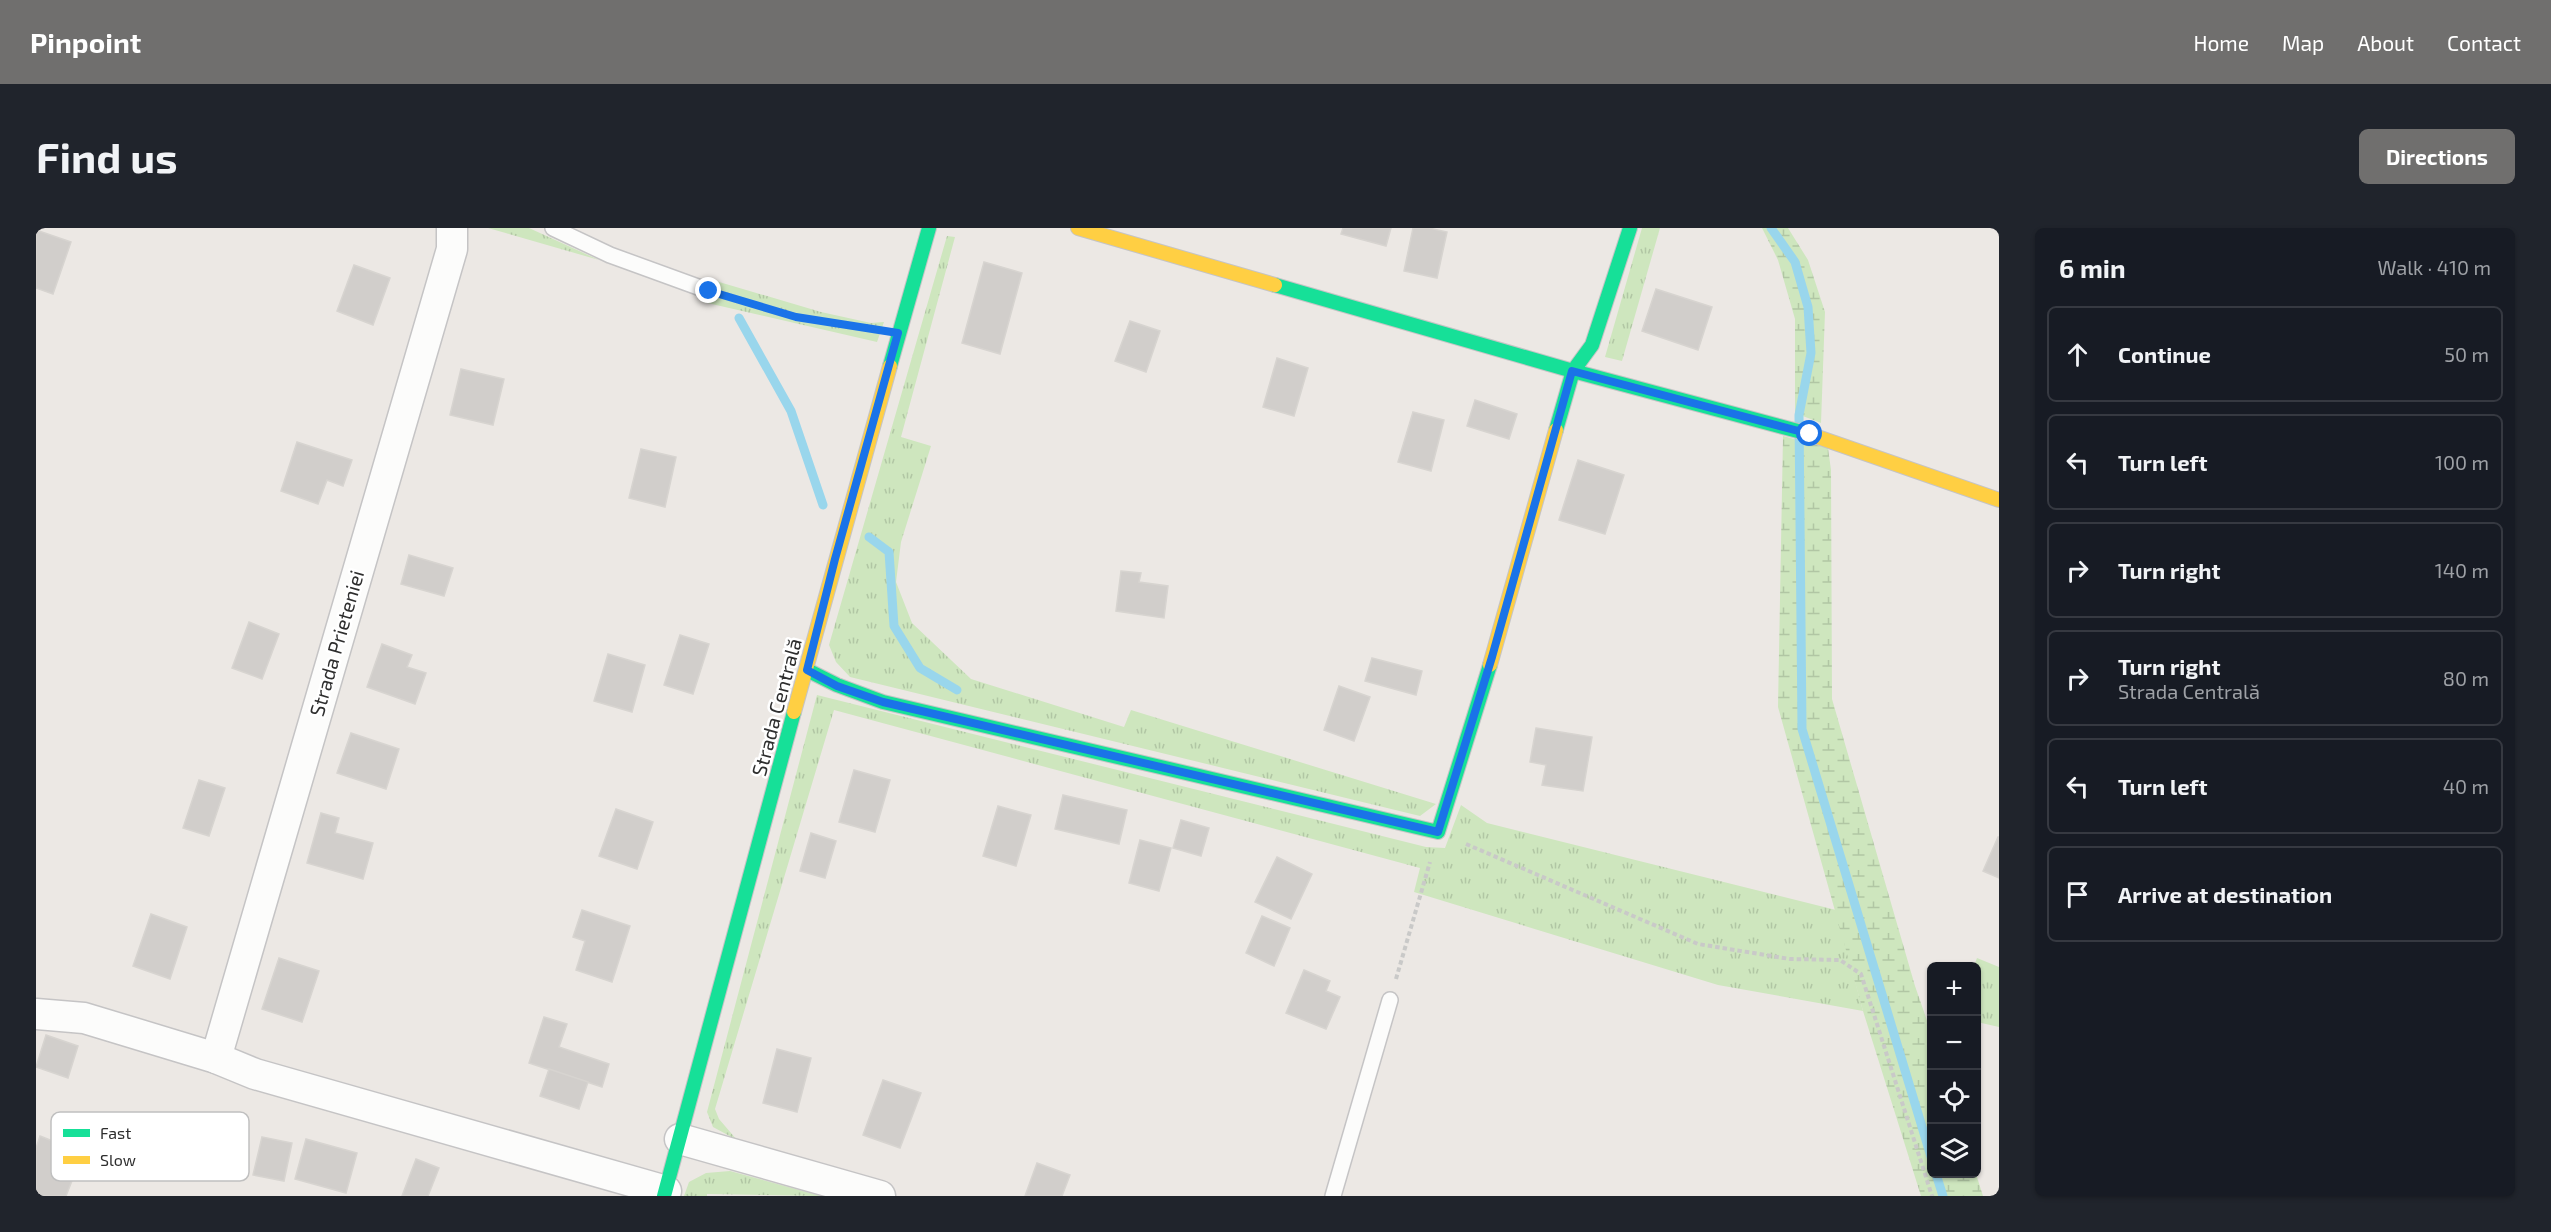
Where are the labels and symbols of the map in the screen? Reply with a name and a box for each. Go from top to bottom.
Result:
route end [695,277,721,303]
route start [1796,420,1822,446]
street label: Strada Prieteniei [304,567,368,719]
street label: Strada Centrală [746,635,806,779]
legend [51,1112,249,1181]
text: Fast [100,1123,131,1142]
text: Slow [100,1150,136,1169]

